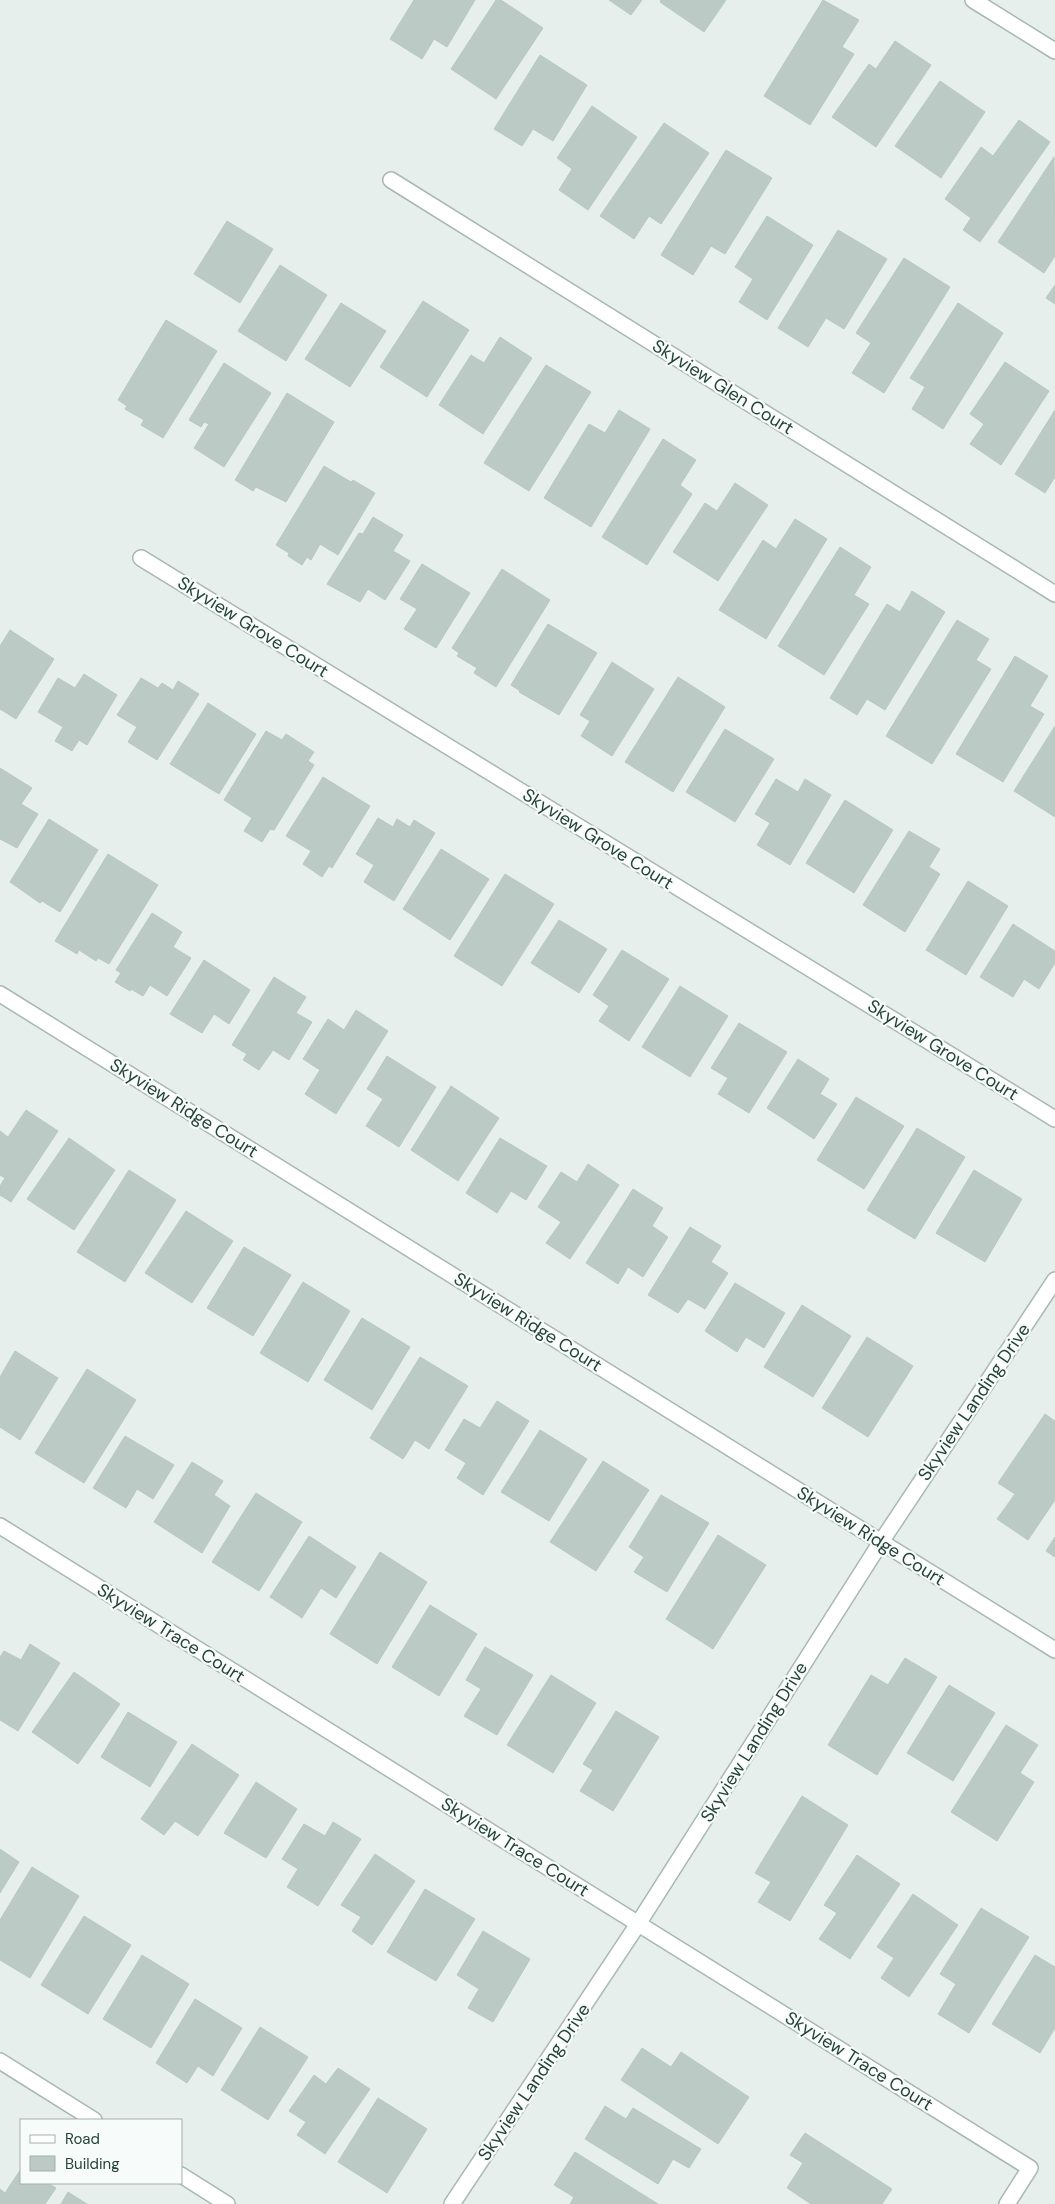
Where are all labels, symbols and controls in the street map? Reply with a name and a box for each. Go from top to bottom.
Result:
street label: Skyview Glen Court [648,334,798,440]
street label: Skyview Grove Court [173,571,333,683]
street label: Skyview Grove Court [518,783,678,895]
street label: Skyview Grove Court [863,994,1023,1106]
street label: Skyview Ridge Court [105,1053,263,1163]
street label: Skyview Ridge Court [449,1267,607,1377]
street label: Skyview Landing Drive [912,1319,1036,1485]
street label: Skyview Ridge Court [792,1481,950,1591]
street label: Skyview Trace Court [92,1578,250,1688]
street label: Skyview Landing Drive [695,1657,813,1827]
street label: Skyview Trace Court [436,1792,594,1902]
street label: Skyview Landing Drive [472,1999,596,2165]
street label: Skyview Trace Court [780,2006,938,2116]
legend [20,2119,182,2184]
text: Road [65,2129,100,2149]
text: Building [65,2154,120,2174]

